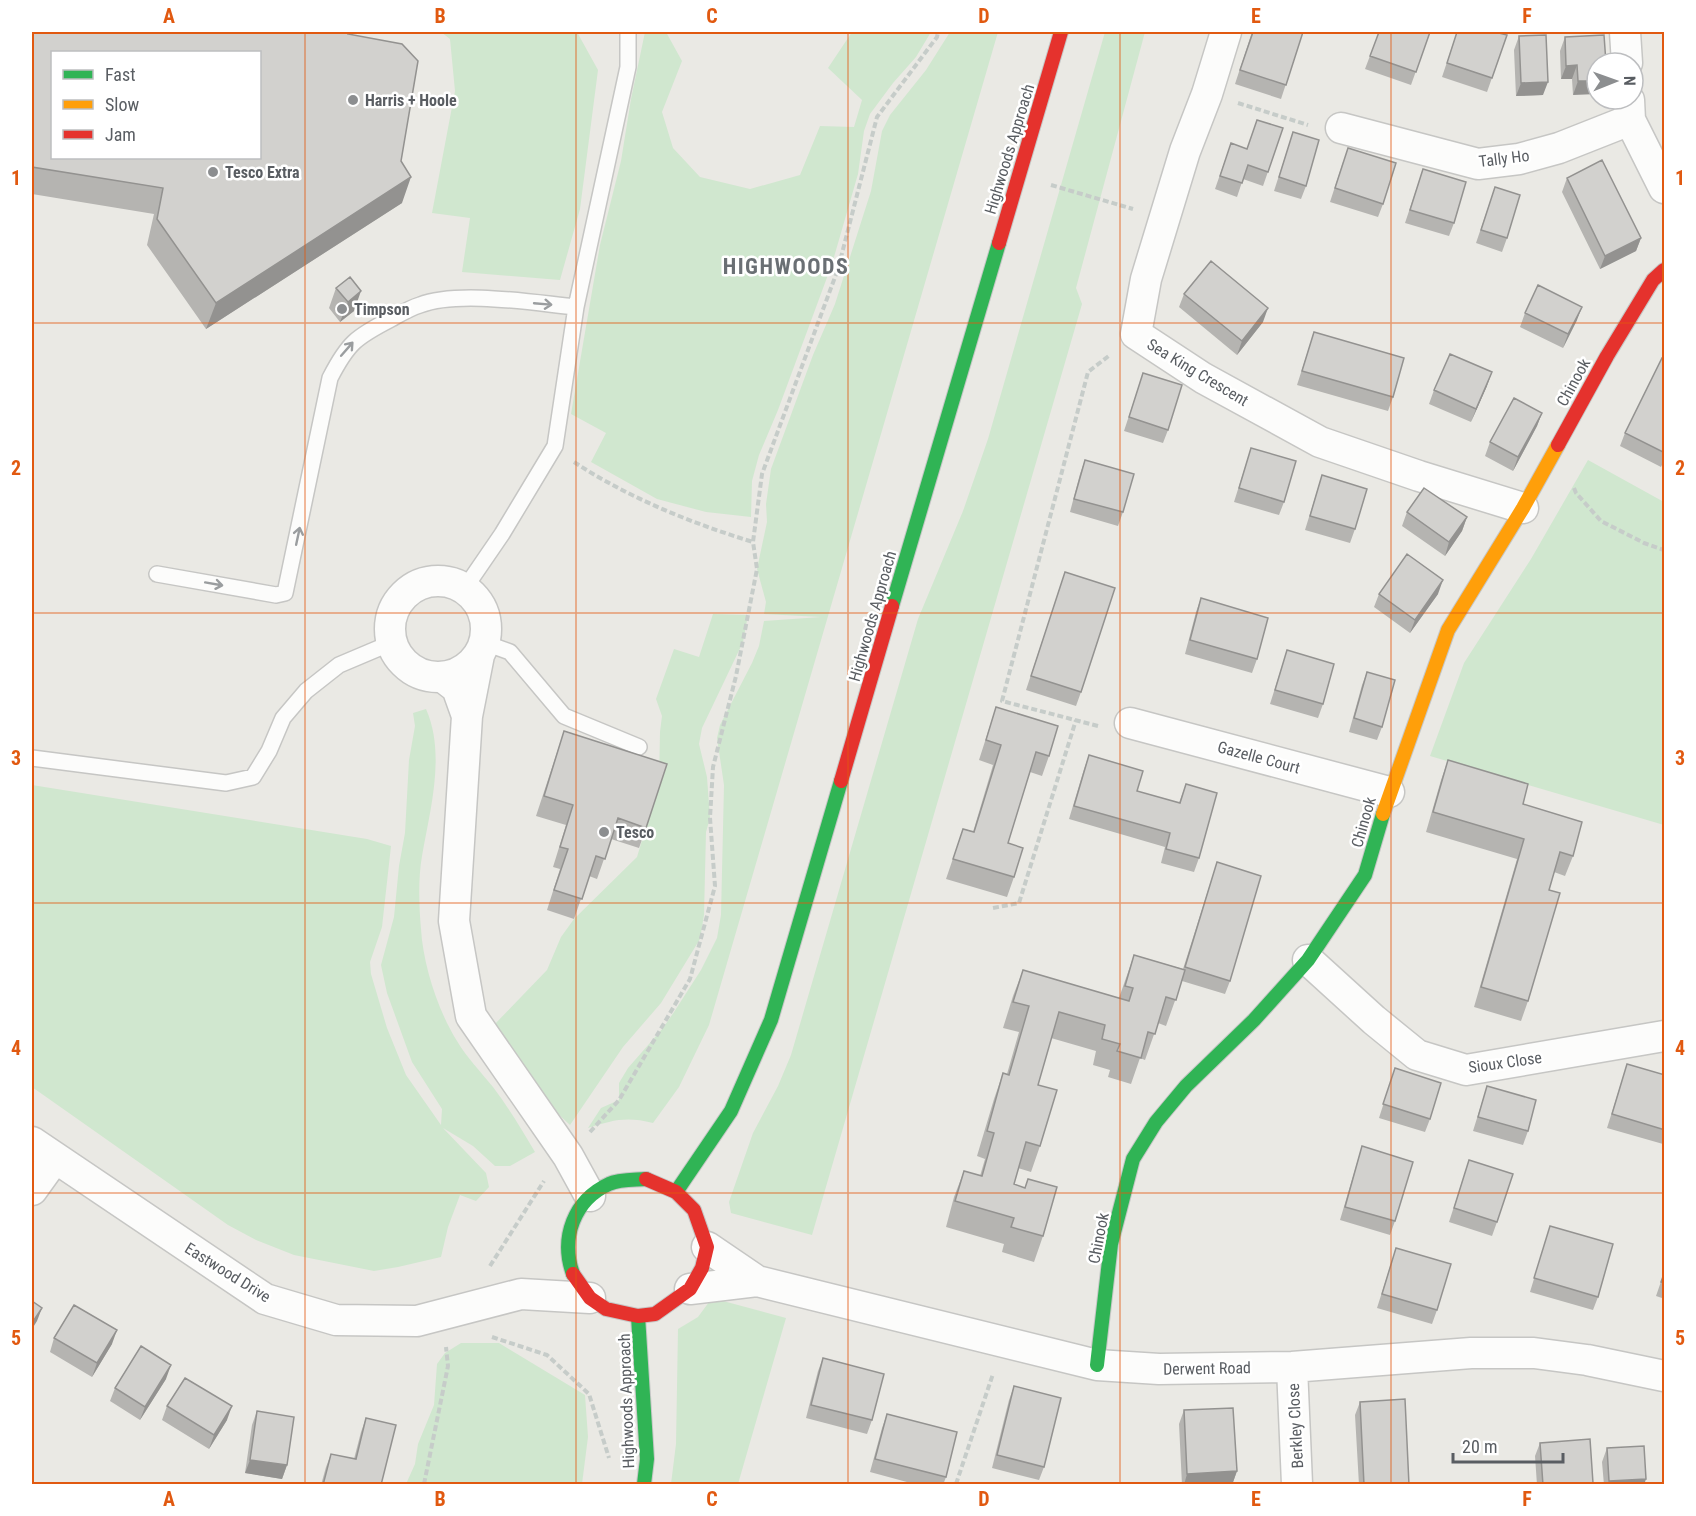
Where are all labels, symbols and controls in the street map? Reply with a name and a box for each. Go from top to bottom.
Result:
text: A [163,4,175,28]
text: B [434,4,446,28]
text: C [706,4,718,28]
text: D [978,4,990,28]
text: E [1251,4,1261,28]
text: F [1522,4,1532,28]
legend [51,51,261,159]
north arrow [1585,51,1645,111]
text: Fast [105,64,136,85]
text: N [1620,76,1639,86]
street label: Highwoods Approach [981,82,1038,217]
place label: Harris + Hoole [365,91,457,110]
marker: Harris + Hoole [346,93,360,107]
text: Slow [105,94,140,115]
text: Jam [105,124,136,145]
street label: Tally Ho [1478,146,1530,171]
place label: Tesco Extra [225,163,300,182]
marker: Tesco Extra [206,165,220,179]
text: 1 [11,166,21,190]
text: 1 [1675,166,1685,190]
district label: HIGHWOODS [723,254,849,279]
one-way arrow [533,299,553,310]
place label: Timpson [354,300,410,319]
marker: Timpson [335,302,349,316]
street label: Sea King Crescent [1144,335,1252,410]
one-way arrow [340,342,354,357]
street label: Chinook [1553,354,1595,409]
text: 2 [11,456,21,480]
text: 2 [1675,456,1685,480]
one-way arrow [293,527,304,546]
street label: Highwoods Approach [845,549,900,684]
one-way arrow [204,579,224,590]
street label: Gazelle Court [1215,737,1303,778]
text: 3 [11,746,21,770]
text: 3 [1675,746,1685,770]
street label: Chinook [1347,794,1380,850]
place label: Tesco [616,823,654,842]
marker: Tesco [597,825,611,839]
text: 4 [11,1036,21,1060]
text: 4 [1675,1036,1685,1060]
street label: Sioux Close [1467,1048,1543,1077]
street label: Chinook [1084,1210,1113,1265]
street label: Eastwood Drive [181,1238,274,1306]
text: 5 [11,1326,21,1350]
text: 5 [1675,1326,1685,1350]
street label: Highwoods Approach [615,1333,638,1469]
street label: Derwent Road [1163,1358,1251,1379]
street label: Berkley Close [1284,1383,1307,1469]
scale bar [1453,1426,1562,1464]
text: 20 m [1462,1436,1497,1457]
text: A [163,1487,175,1511]
text: B [434,1487,446,1511]
text: C [706,1487,718,1511]
text: D [978,1487,990,1511]
text: E [1251,1487,1261,1511]
text: F [1522,1487,1532,1511]

